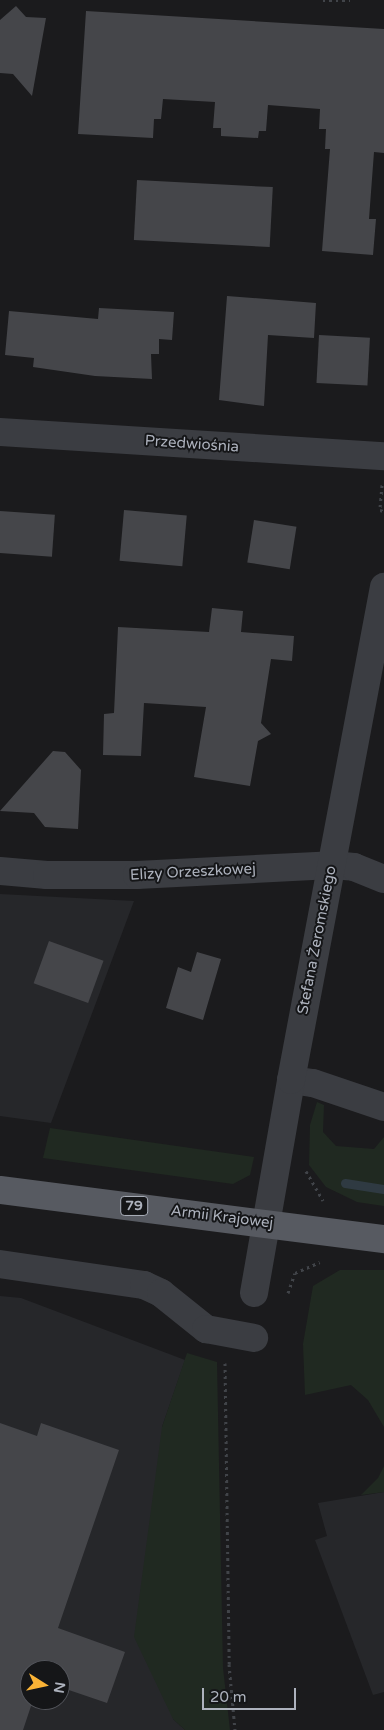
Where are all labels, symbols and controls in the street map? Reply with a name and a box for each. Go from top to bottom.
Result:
street label: Przedwiośnia [144,432,240,456]
street label: Elizy Orzeszkowej [130,860,256,884]
street label: Stefana Żeromskiego [294,864,340,1016]
road number: 79 [119,1194,149,1218]
street label: Armii Krajowej [170,1202,274,1232]
north arrow [20,1660,70,1710]
scale bar [204,1678,298,1710]
text: N [50,1681,69,1695]
text: 20 m [210,1688,247,1706]

